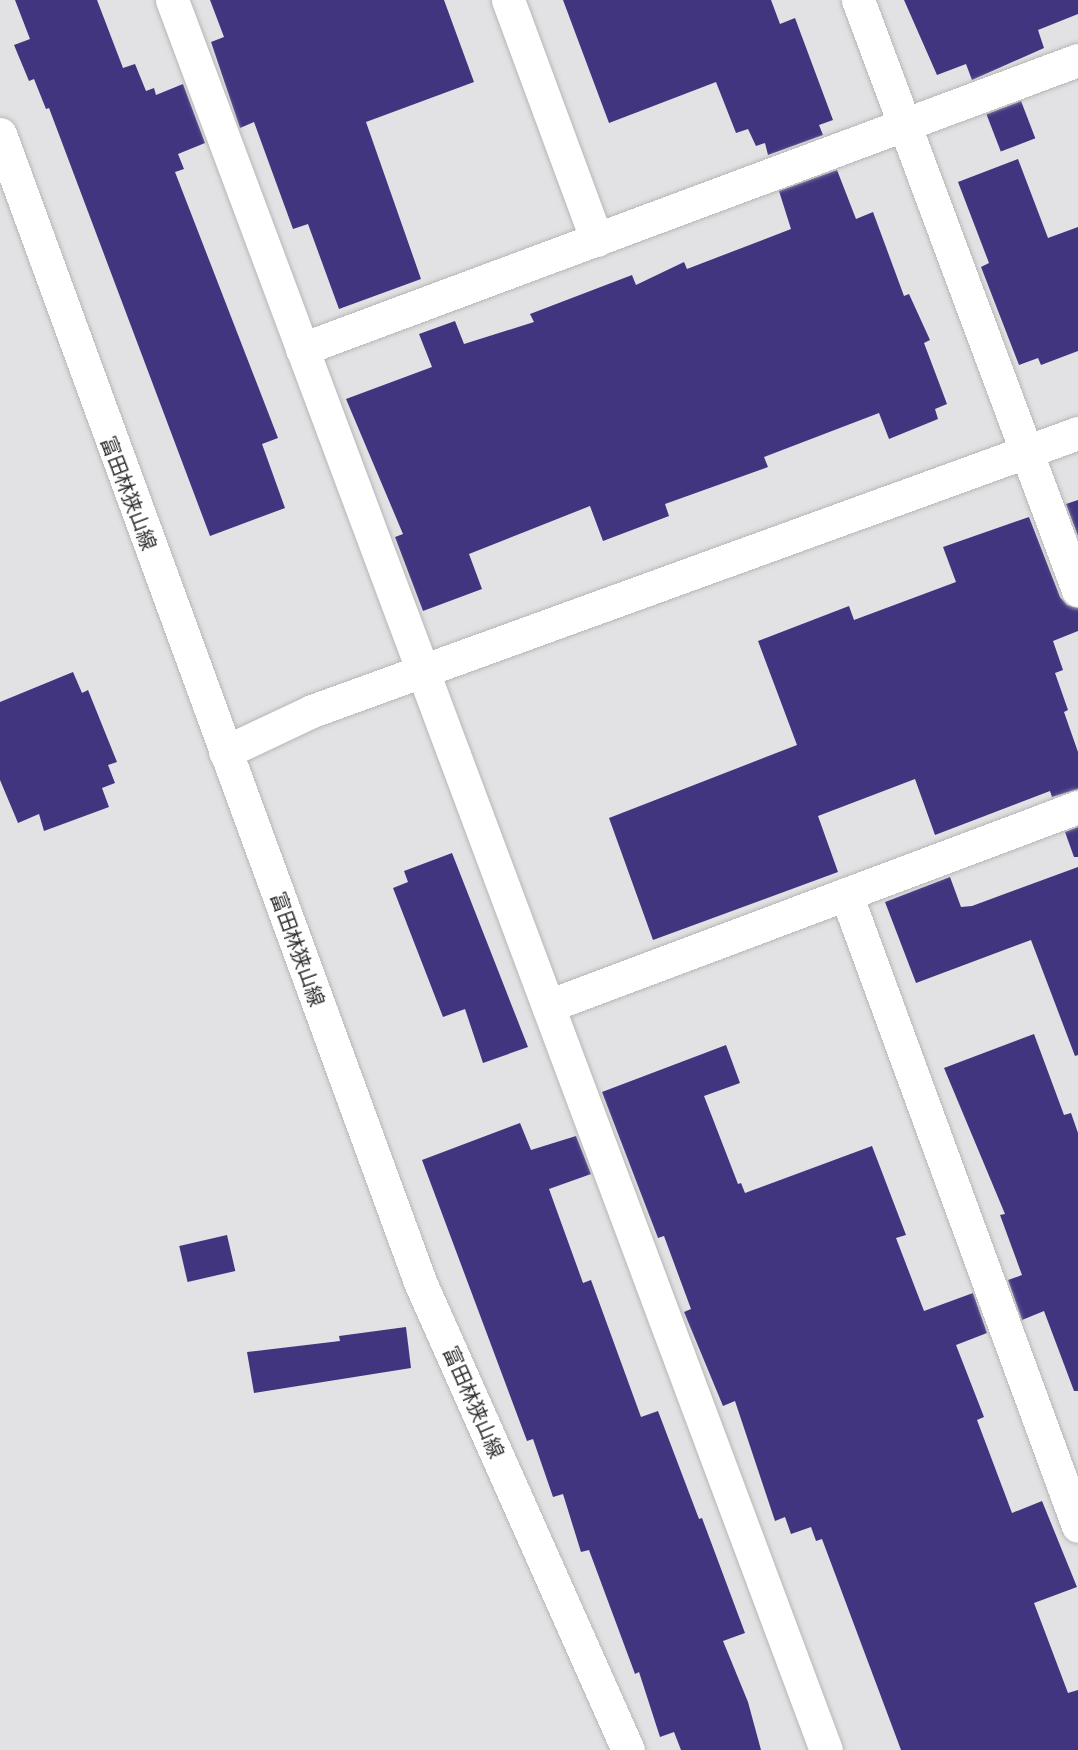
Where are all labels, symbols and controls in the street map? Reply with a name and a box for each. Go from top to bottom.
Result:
street label: 富田林狭山線 [96,433,162,553]
street label: 富田林狭山線 [266,889,330,1009]
street label: 富田林狭山線 [439,1342,509,1462]

